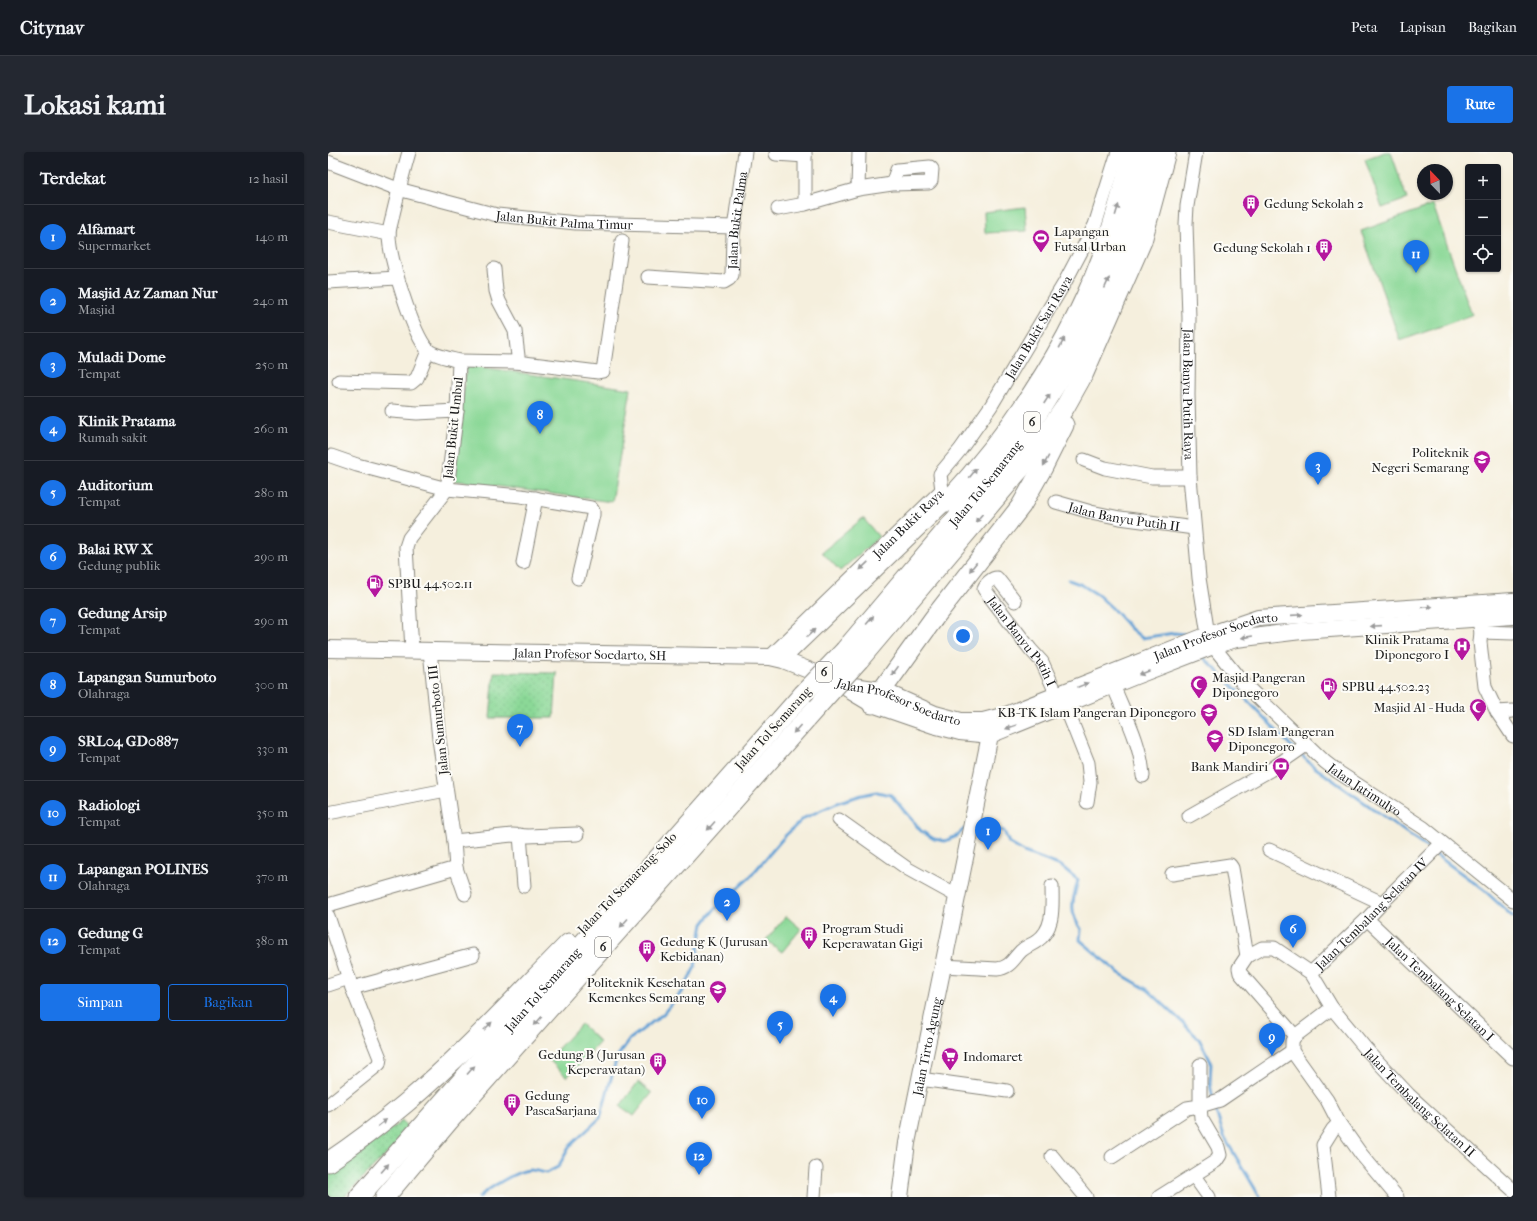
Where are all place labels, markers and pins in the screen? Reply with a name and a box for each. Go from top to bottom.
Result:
building icon: Gedung Sekolah 2 [1241,193,1261,218]
place label: Gedung Sekolah 2 [1264,196,1364,211]
place label: Lapangan Futsal Urban [1054,224,1127,254]
sports icon: Lapangan Futsal Urban [1031,228,1051,253]
building icon: Gedung Sekolah 1 [1314,237,1334,262]
place label: Gedung Sekolah 1 [1213,240,1311,255]
pin: 11 [1403,240,1429,273]
pin: 8 [527,401,553,434]
place label: Politeknik Negeri Semarang [1371,445,1470,475]
school or university icon: Politeknik Negeri Semarang [1472,449,1492,474]
pin: 3 [1305,452,1331,485]
fuel station icon: SPBU 44.502.11 [365,573,385,598]
place label: SPBU 44.502.11 [388,576,473,591]
place label: Klinik Pratama Diponegoro I [1364,632,1450,662]
hospital icon: Klinik Pratama Diponegoro I [1452,636,1472,661]
place label: Masjid Pangeran Diponegoro [1212,670,1306,700]
mosque icon: Masjid Pangeran Diponegoro [1189,674,1209,699]
fuel station icon: SPBU 44.502.23 [1319,676,1339,701]
place label: SPBU 44.502.23 [1342,679,1429,694]
mosque icon: Masjid Al - Huda [1468,697,1488,722]
place label: Masjid Al - Huda [1374,700,1466,715]
school or university icon: KB-TK Islam Pangeran Diponegoro [1199,702,1219,727]
place label: KB-TK Islam Pangeran Diponegoro [997,705,1196,720]
pin: 7 [507,714,533,747]
place label: SD Islam Pangeran Diponegoro [1228,724,1335,754]
school or university icon: SD Islam Pangeran Diponegoro [1205,728,1225,753]
bank icon: Bank Mandiri [1271,756,1291,781]
place label: Bank Mandiri [1191,759,1268,774]
pin: 1 [975,817,1001,850]
pin: 2 [714,888,740,921]
pin: 6 [1280,915,1306,948]
place label: Program Studi Keperawatan Gigi [822,921,923,951]
building icon: Program Studi Keperawatan Gigi [799,925,819,950]
place label: Gedung K (Jurusan Kebidanan) [660,934,768,964]
building icon: Gedung K (Jurusan Kebidanan) [637,938,657,963]
place label: Politeknik Kesehatan Kemenkes Semarang [587,975,706,1005]
school or university icon: Politeknik Kesehatan Kemenkes Semarang [708,979,728,1004]
pin: 4 [820,984,846,1017]
pin: 5 [767,1011,793,1044]
pin: 9 [1259,1023,1285,1056]
supermarket icon: Indomaret [940,1046,960,1071]
place label: Gedung B (Jurusan Keperawatan) [538,1047,645,1077]
place label: Indomaret [963,1049,1023,1064]
building icon: Gedung B (Jurusan Keperawatan) [648,1051,668,1076]
pin: 10 [689,1086,715,1119]
place label: Gedung PascaSarjana [525,1088,598,1118]
building icon: Gedung PascaSarjana [502,1092,522,1117]
pin: 12 [686,1142,712,1175]

